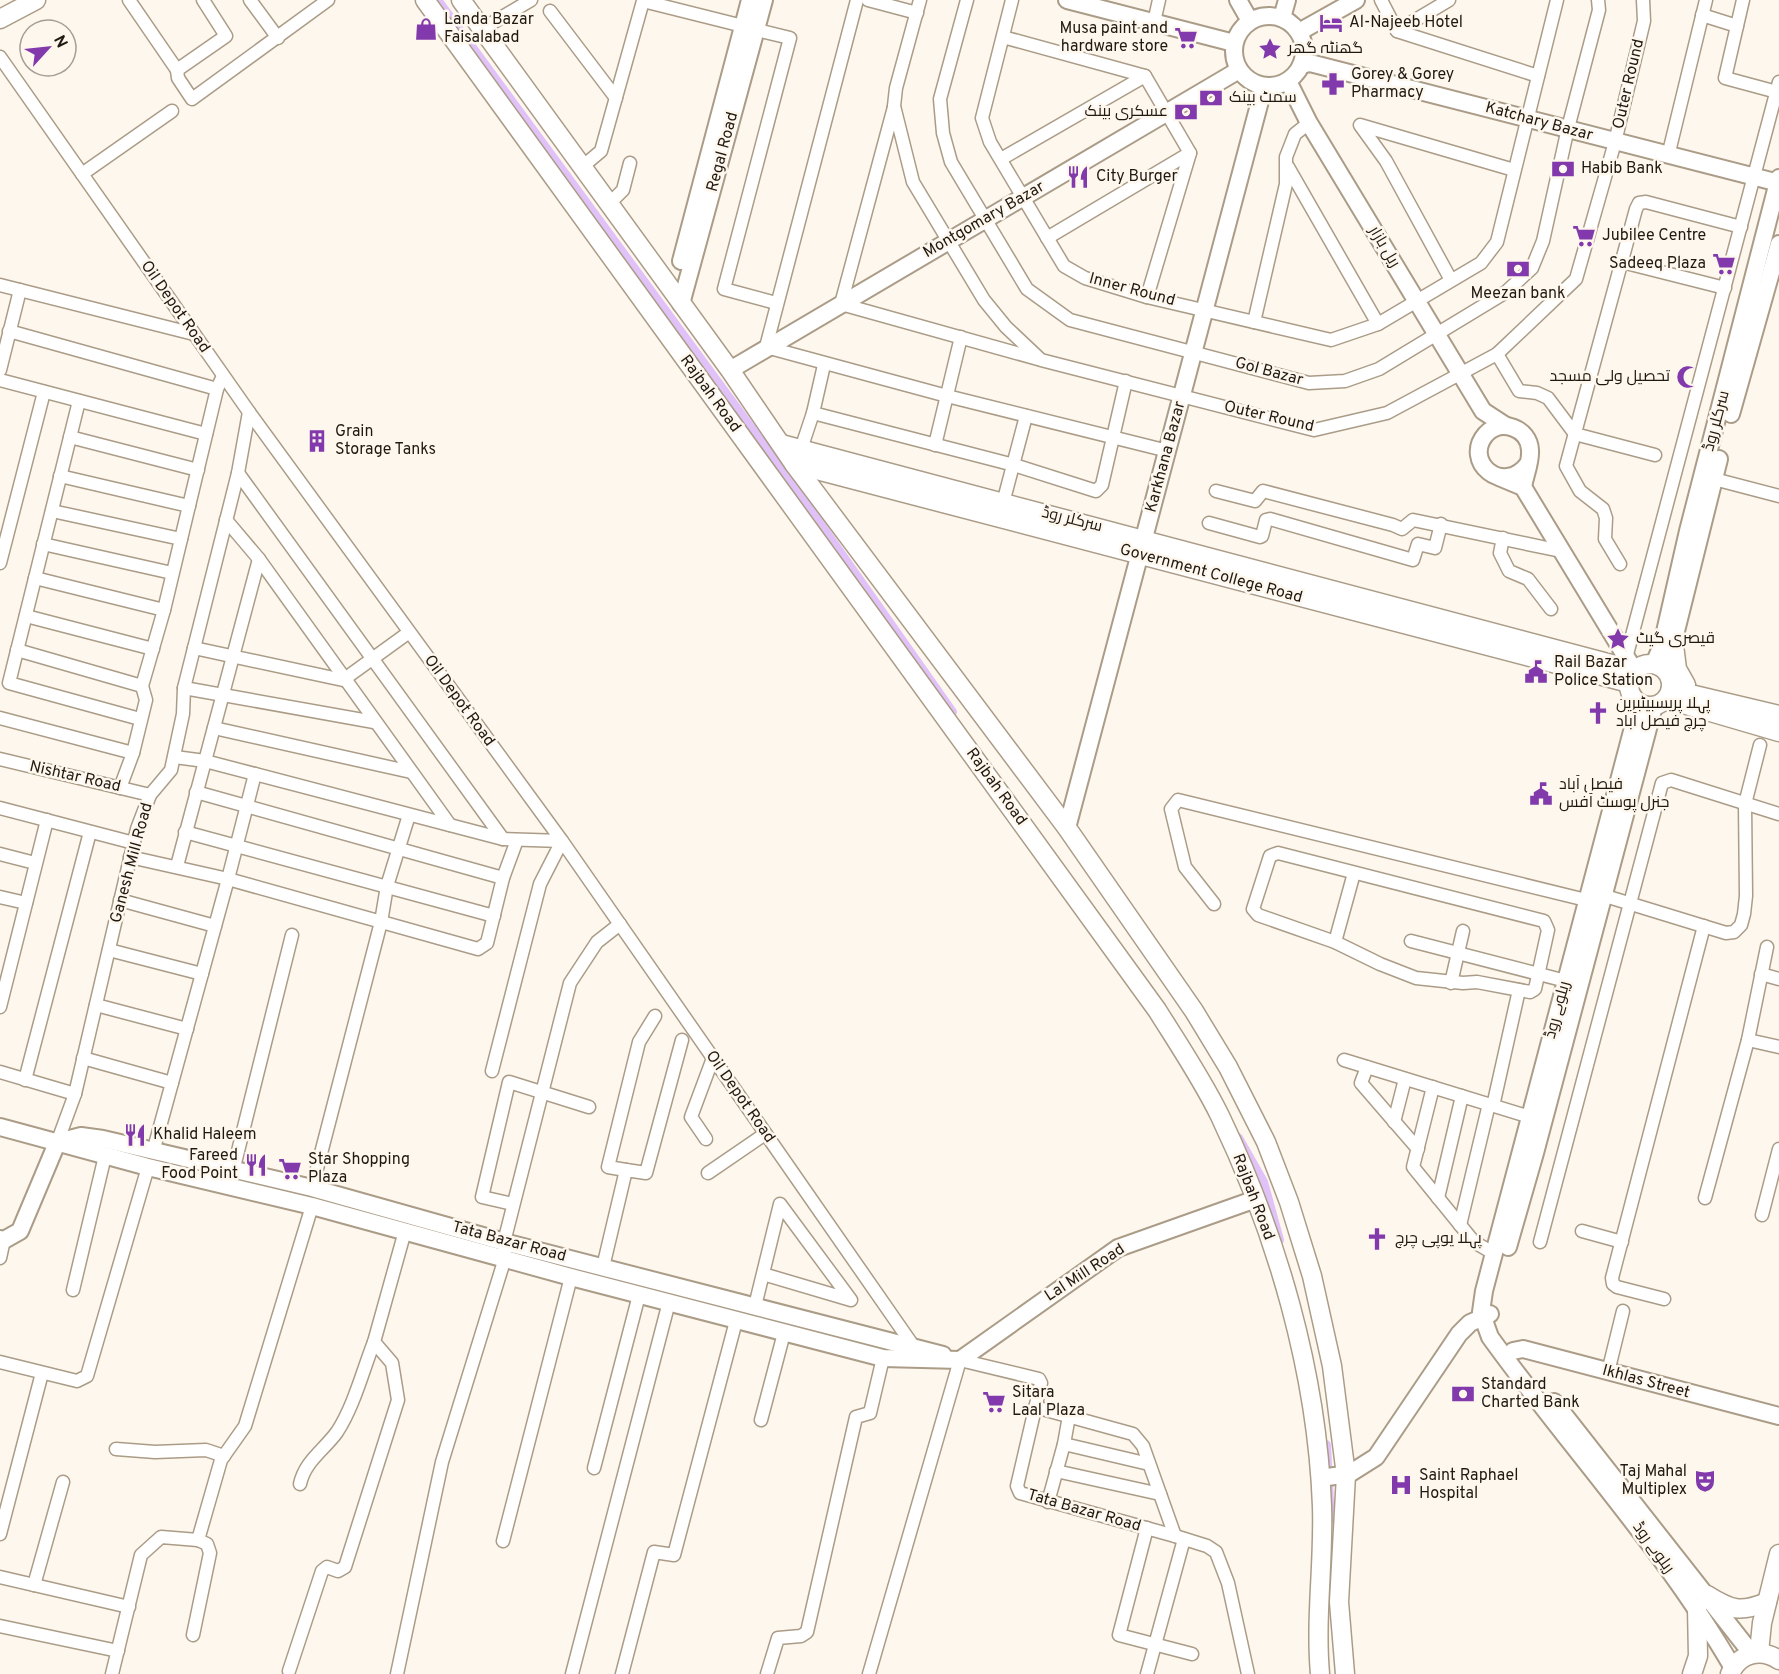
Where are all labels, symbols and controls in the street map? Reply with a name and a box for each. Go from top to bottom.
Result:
place label: Landa Bazar Faisalabad [444,10,534,48]
hotel icon: Al-Najeeb Hotel [1318,10,1344,36]
place label: Al-Najeeb Hotel [1349,13,1463,33]
shop icon: Landa Bazar Faisalabad [413,16,439,42]
north arrow [18,18,78,78]
place label: Musa paint and hardware store [1059,19,1168,57]
supermarket icon: Musa paint and hardware store [1173,25,1199,51]
text: N [48,32,71,52]
place icon: گھنٹہ گھر [1257,36,1283,62]
street label: Outer Round [1609,37,1649,131]
place label: گھنٹہ گھر [1287,39,1363,59]
place label: Gorey & Gorey Pharmacy [1351,65,1454,103]
pharmacy icon: Gorey & Gorey Pharmacy [1320,71,1346,97]
bank icon: سمٹ بینک [1198,85,1224,111]
place label: سمٹ بینک [1229,88,1297,108]
street label: Katchary Bazar [1483,98,1595,146]
bank icon: عسکری بینک [1173,99,1199,125]
place label: عسکری بینک [1085,102,1168,122]
street label: Regal Road [703,110,743,194]
bank icon: Habib Bank [1550,156,1576,182]
place label: Habib Bank [1581,159,1663,179]
restaurant icon: City Burger [1065,164,1091,190]
place label: City Burger [1096,167,1178,187]
street label: Montgomary Bazar [920,177,1048,263]
street label: ریل بازار [1363,222,1404,271]
supermarket icon: Jubilee Centre [1571,223,1597,249]
place label: Jubilee Centre [1602,226,1706,246]
supermarket icon: Sadeeq Plaza [1711,251,1737,277]
place label: Sadeeq Plaza [1609,254,1706,274]
bank icon: Meezan bank [1505,256,1531,282]
street label: Oil Depot Road [136,257,214,357]
street label: Inner Round [1087,269,1177,311]
place label: Meezan bank [1470,284,1566,304]
street label: Rajbah Road [675,351,745,437]
street label: Gol Bazar [1233,353,1305,391]
mosque icon: تحصیل ولی مسجد [1675,364,1701,390]
place label: تحصیل ولی مسجد [1550,367,1671,387]
street label: سرکلر روڈ [1699,389,1735,453]
street label: Outer Round [1222,397,1316,437]
street label: Karkhana Bazar [1142,399,1190,515]
place label: Grain Storage Tanks [335,422,436,460]
building icon: Grain Storage Tanks [304,428,330,454]
street label: سرکلر روڈ [1040,503,1104,537]
street label: Government College Road [1118,540,1304,608]
place icon: قیصری گیٹ [1605,626,1631,652]
place label: قیصری گیٹ [1636,629,1715,649]
street label: Oil Depot Road [419,651,499,751]
place label: Rail Bazar Police Station [1554,653,1653,691]
public building icon: Rail Bazar Police Station [1523,659,1549,685]
place label: پہلا پریسبیٹیرین چرچ فیصل آباد [1616,694,1711,732]
church icon: پہلا پریسبیٹیرین چرچ فیصل آباد [1585,700,1611,726]
street label: Rajbah Road [961,744,1031,830]
street label: Nishtar Road [27,757,123,797]
place label: فیصل آباد جنرل پوسٹ آفس [1559,775,1669,813]
public building icon: فیصل آباد جنرل پوسٹ آفس [1528,781,1554,807]
street label: Ganesh Mill Road [106,801,158,925]
street label: ریلوے روڈ [1541,979,1575,1041]
street label: Oil Depot Road [701,1047,779,1147]
restaurant icon: Khalid Haleem [122,1122,148,1148]
place label: Khalid Haleem [153,1125,257,1145]
place label: Fareed Food Point [161,1146,238,1184]
place label: Star Shopping Plaza [308,1150,410,1188]
street label: Rajbah Road [1227,1151,1279,1243]
restaurant icon: Fareed Food Point [243,1152,269,1178]
supermarket icon: Star Shopping Plaza [277,1156,303,1182]
street label: Tata Bazar Road [450,1217,568,1267]
church icon: پہلا یوپی چرچ [1364,1226,1390,1252]
place label: پہلا یوپی چرچ [1395,1229,1482,1249]
street label: Lal Mill Road [1041,1240,1129,1306]
street label: Ikhlas Street [1600,1361,1692,1403]
place label: Standard Charted Bank [1481,1375,1580,1413]
bank icon: Standard Charted Bank [1450,1381,1476,1407]
place label: Sitara Laal Plaza [1012,1383,1085,1421]
supermarket icon: Sitara Laal Plaza [981,1389,1007,1415]
place label: Taj Mahal Multiplex [1619,1462,1687,1500]
place label: Saint Raphael Hospital [1419,1466,1518,1504]
theatre icon: Taj Mahal Multiplex [1692,1468,1718,1494]
hospital icon: Saint Raphael Hospital [1388,1472,1414,1498]
street label: Tata Bazar Road [1025,1485,1143,1537]
street label: ریلوے روڈ [1628,1518,1678,1578]

